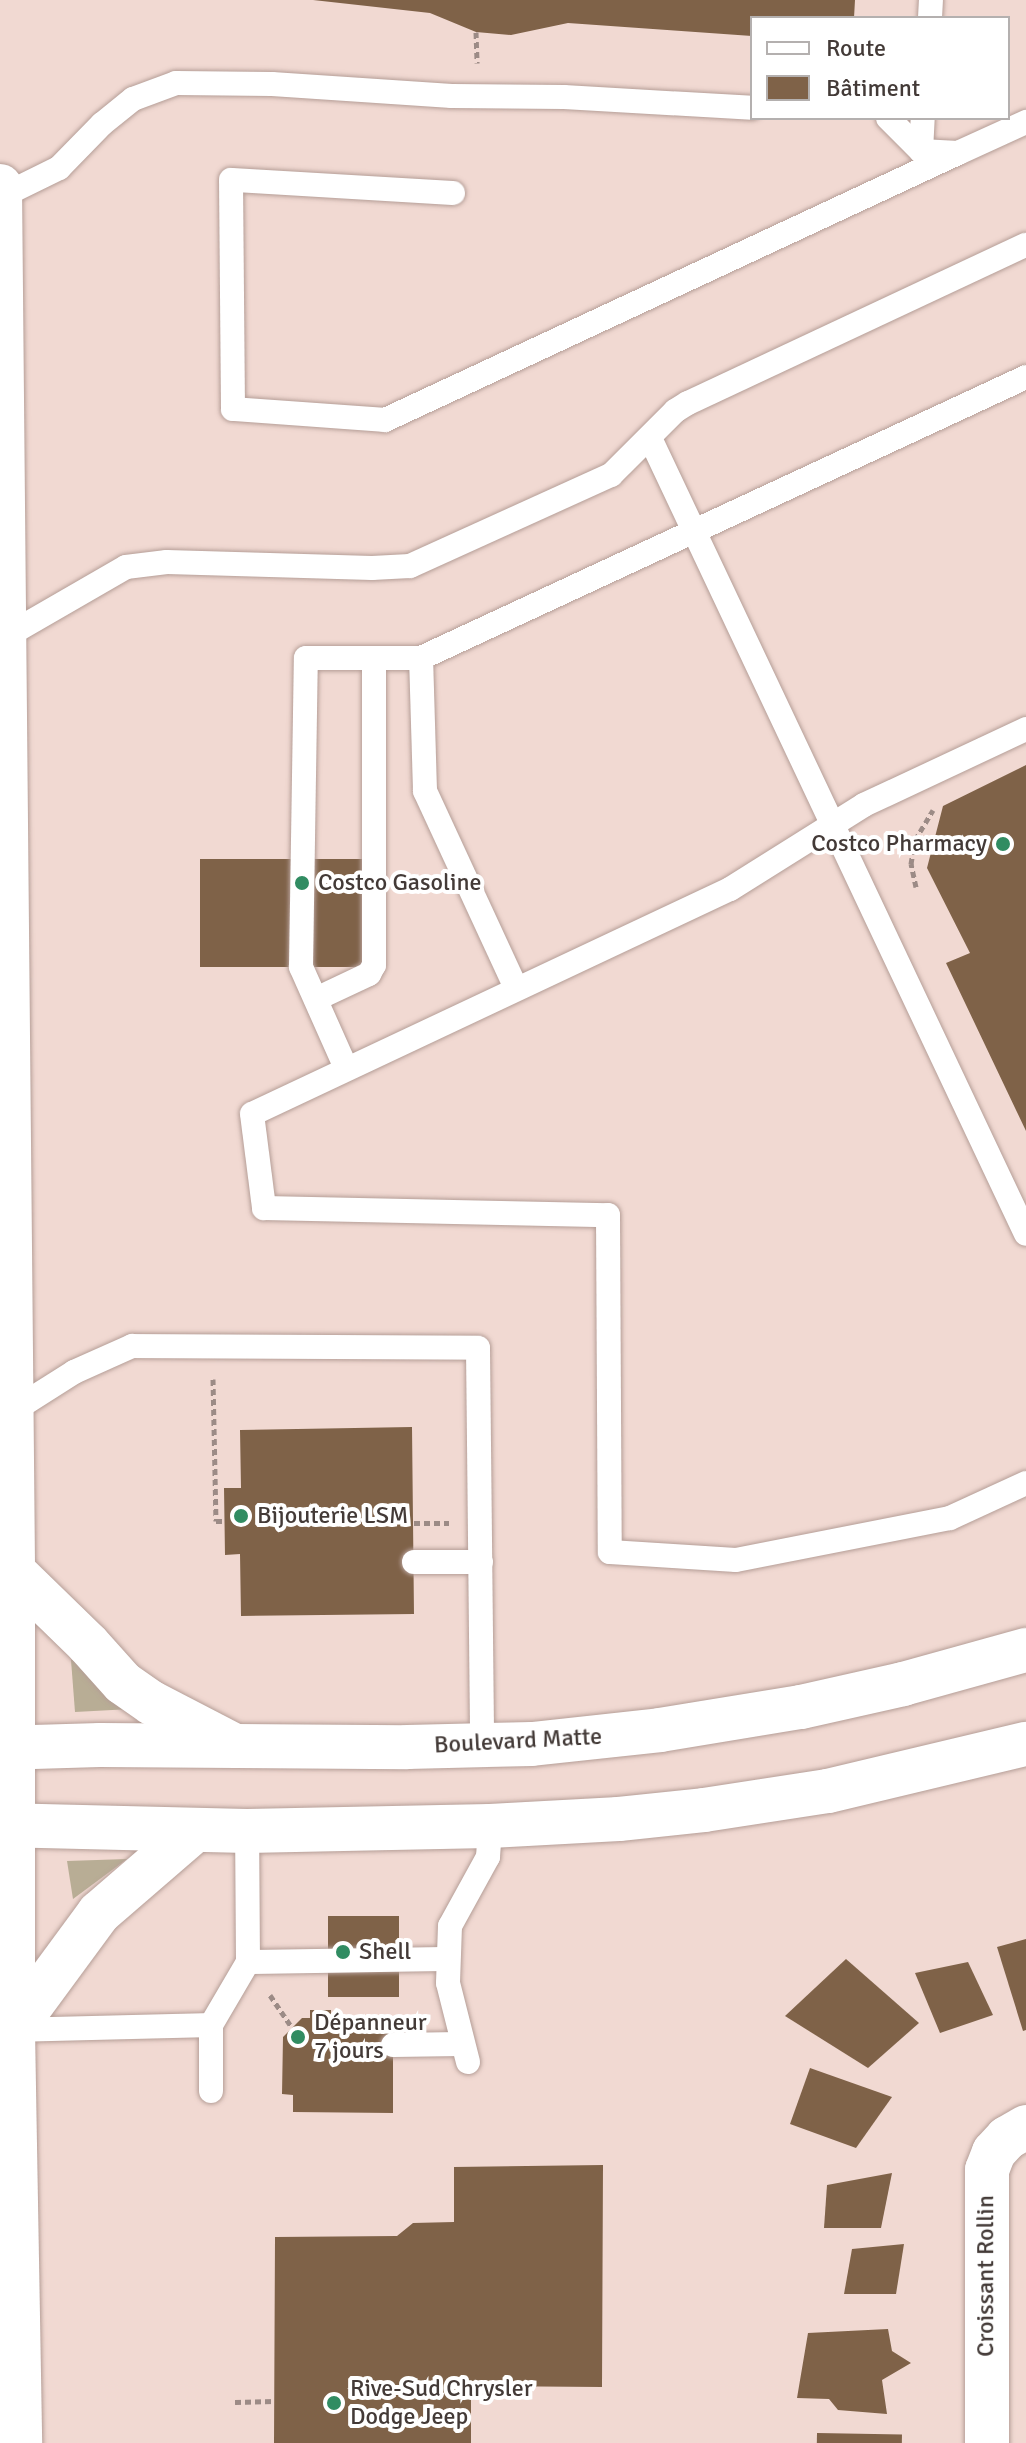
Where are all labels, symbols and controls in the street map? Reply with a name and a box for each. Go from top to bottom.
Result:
legend [750,16,1010,120]
text: Route [826,33,886,63]
text: Bâtiment [826,73,920,103]
place label: Costco Pharmacy [811,830,987,858]
marker: Costco Pharmacy [994,835,1012,853]
place label: Costco Gasoline [318,869,482,897]
marker: Costco Gasoline [293,874,311,892]
place label: Bijouterie LSM [257,1502,408,1530]
marker: Bijouterie LSM [232,1507,250,1525]
street label: Boulevard Matte [433,1722,603,1760]
place label: Shell [359,1938,411,1966]
marker: Shell [334,1943,352,1961]
place label: Dépanneur 7 jours [314,2009,427,2065]
marker: Dépanneur 7 jours [289,2028,307,2046]
street label: Croissant Rollin [972,2195,1000,2357]
place label: Rive-Sud Chrysler Dodge Jeep [350,2375,533,2431]
marker: Rive-Sud Chrysler Dodge Jeep [325,2394,343,2412]

